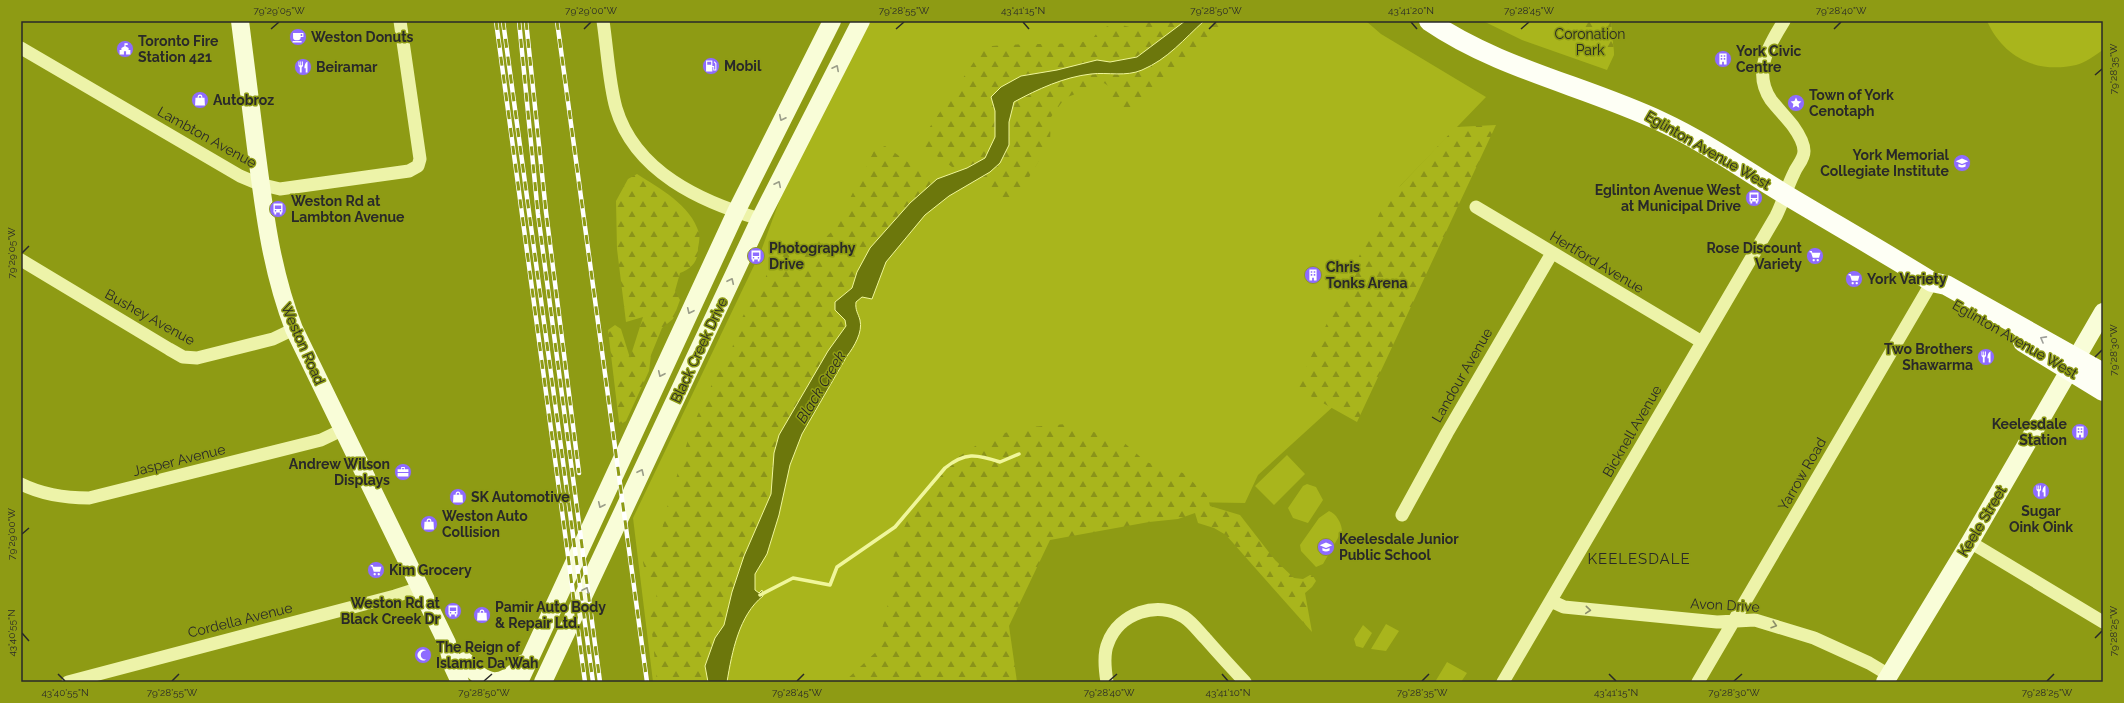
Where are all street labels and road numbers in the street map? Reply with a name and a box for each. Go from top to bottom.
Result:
street label: Lambton Avenue [155,103,259,171]
street label: Eglinton Avenue West [1643,108,1774,193]
street label: Hertford Avenue [1547,228,1647,296]
street label: Bushey Avenue [102,286,198,348]
street label: Black Creek Drive [668,295,730,405]
street label: Eglinton Avenue West [1950,297,2081,382]
street label: Weston Road [278,301,328,387]
street label: Landour Avenue [1429,325,1495,425]
street label: Bicknell Avenue [1599,382,1665,480]
street label: Yarrow Road [1775,435,1829,513]
street label: Jasper Avenue [131,441,227,479]
street label: Keele Street [1955,483,2009,559]
street label: Avon Drive [1690,595,1760,615]
street label: Cordella Avenue [186,599,294,641]

